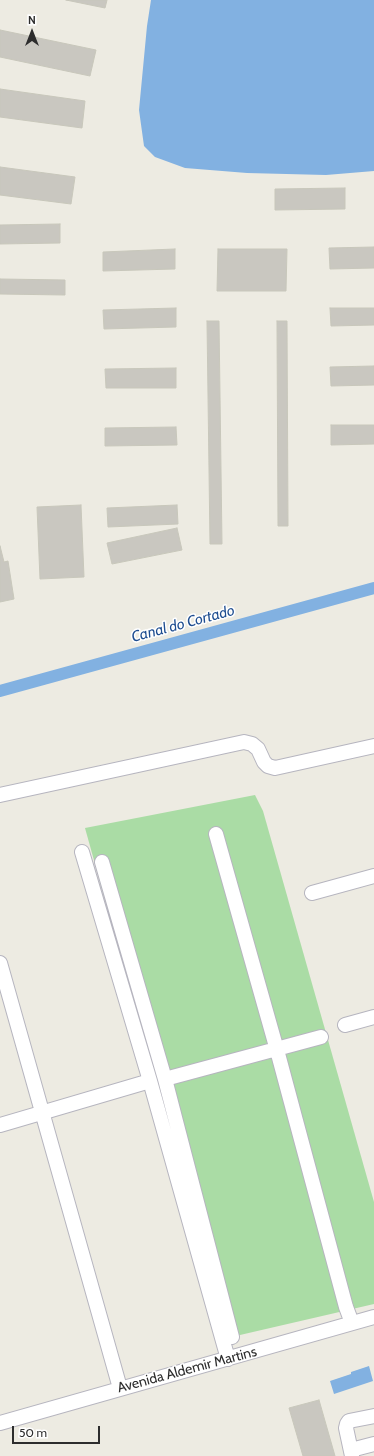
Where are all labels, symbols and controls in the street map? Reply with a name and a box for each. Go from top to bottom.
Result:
north arrow [12,12,52,52]
text: N [28,13,36,27]
water label: Canal do Cortado [129,602,237,646]
street label: Avenida Aldemir Martins [115,1343,259,1397]
scale bar [14,1418,102,1444]
text: 50 m [19,1425,47,1440]

